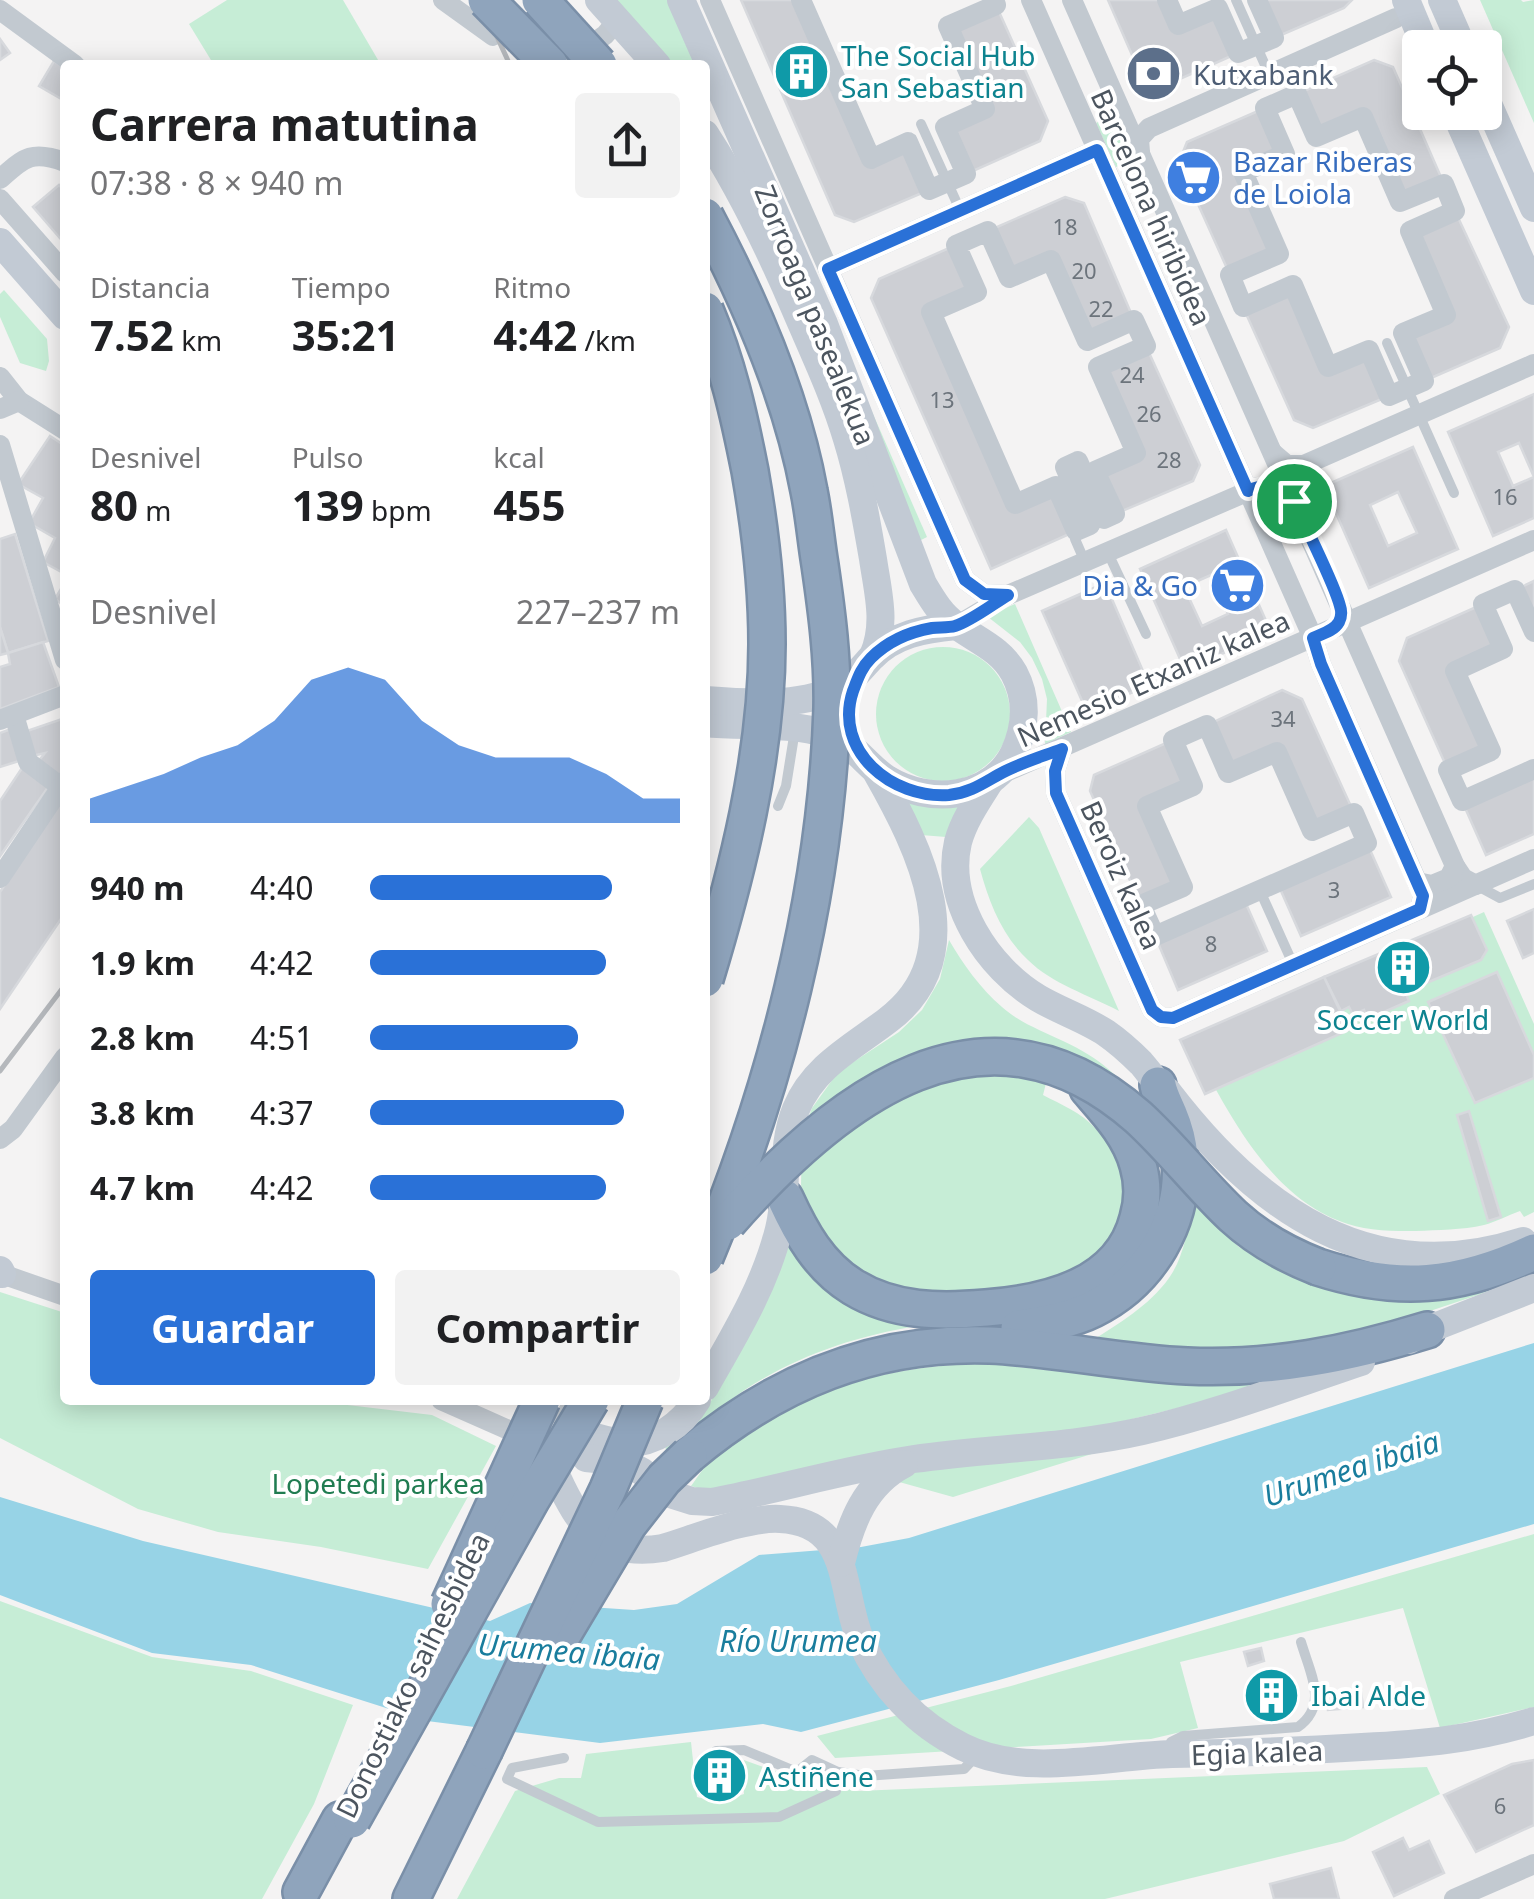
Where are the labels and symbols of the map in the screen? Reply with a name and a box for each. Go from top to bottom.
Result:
place label: The Social Hub San Sebastian [841,36,1035,106]
building icon: The Social Hub San Sebastian [772,41,832,101]
bank icon: Kutxabank [1124,44,1184,104]
place label: Kutxabank [1193,55,1333,93]
street label: Barcelona hiribidea [1083,83,1221,331]
place label: Bazar Riberas de Loiola [1233,142,1412,212]
supermarket icon: Bazar Riberas de Loiola [1164,147,1224,207]
street label: Zorroaga pasealekua [746,179,886,451]
house number: 18 [1052,211,1078,241]
house number: 20 [1071,255,1097,285]
house number: 22 [1088,293,1114,323]
house number: 24 [1119,359,1145,389]
house number: 13 [929,384,955,414]
house number: 26 [1136,398,1162,428]
house number: 28 [1156,444,1182,474]
pin [1252,459,1337,544]
house number: 16 [1492,481,1518,511]
supermarket icon: Dia & Go [1207,555,1267,615]
place label: Dia & Go [1082,566,1198,604]
street label: Nemesio Etxaniz kalea [1011,601,1295,755]
house number: 34 [1270,703,1296,733]
street label: Beroiz kalea [1072,795,1172,955]
house number: 3 [1328,874,1340,904]
house number: 8 [1205,928,1217,958]
building icon: Soccer World [1373,938,1433,998]
place label: Soccer World [1317,1000,1489,1038]
water label: Urumea ibaia [1258,1420,1444,1516]
park label: Lopetedi parkea [271,1464,485,1502]
street label: Donostiako saihesbidea [326,1526,498,1824]
water label: Río Urumea [719,1620,877,1661]
water label: Urumea ibaia [476,1623,662,1679]
building icon: Ibai Alde [1242,1665,1302,1725]
place label: Ibai Alde [1311,1676,1426,1714]
street label: Egia kalea [1190,1731,1324,1773]
building icon: Astiñene [690,1746,750,1806]
place label: Astiñene [759,1757,874,1795]
house number: 6 [1494,1790,1506,1820]

